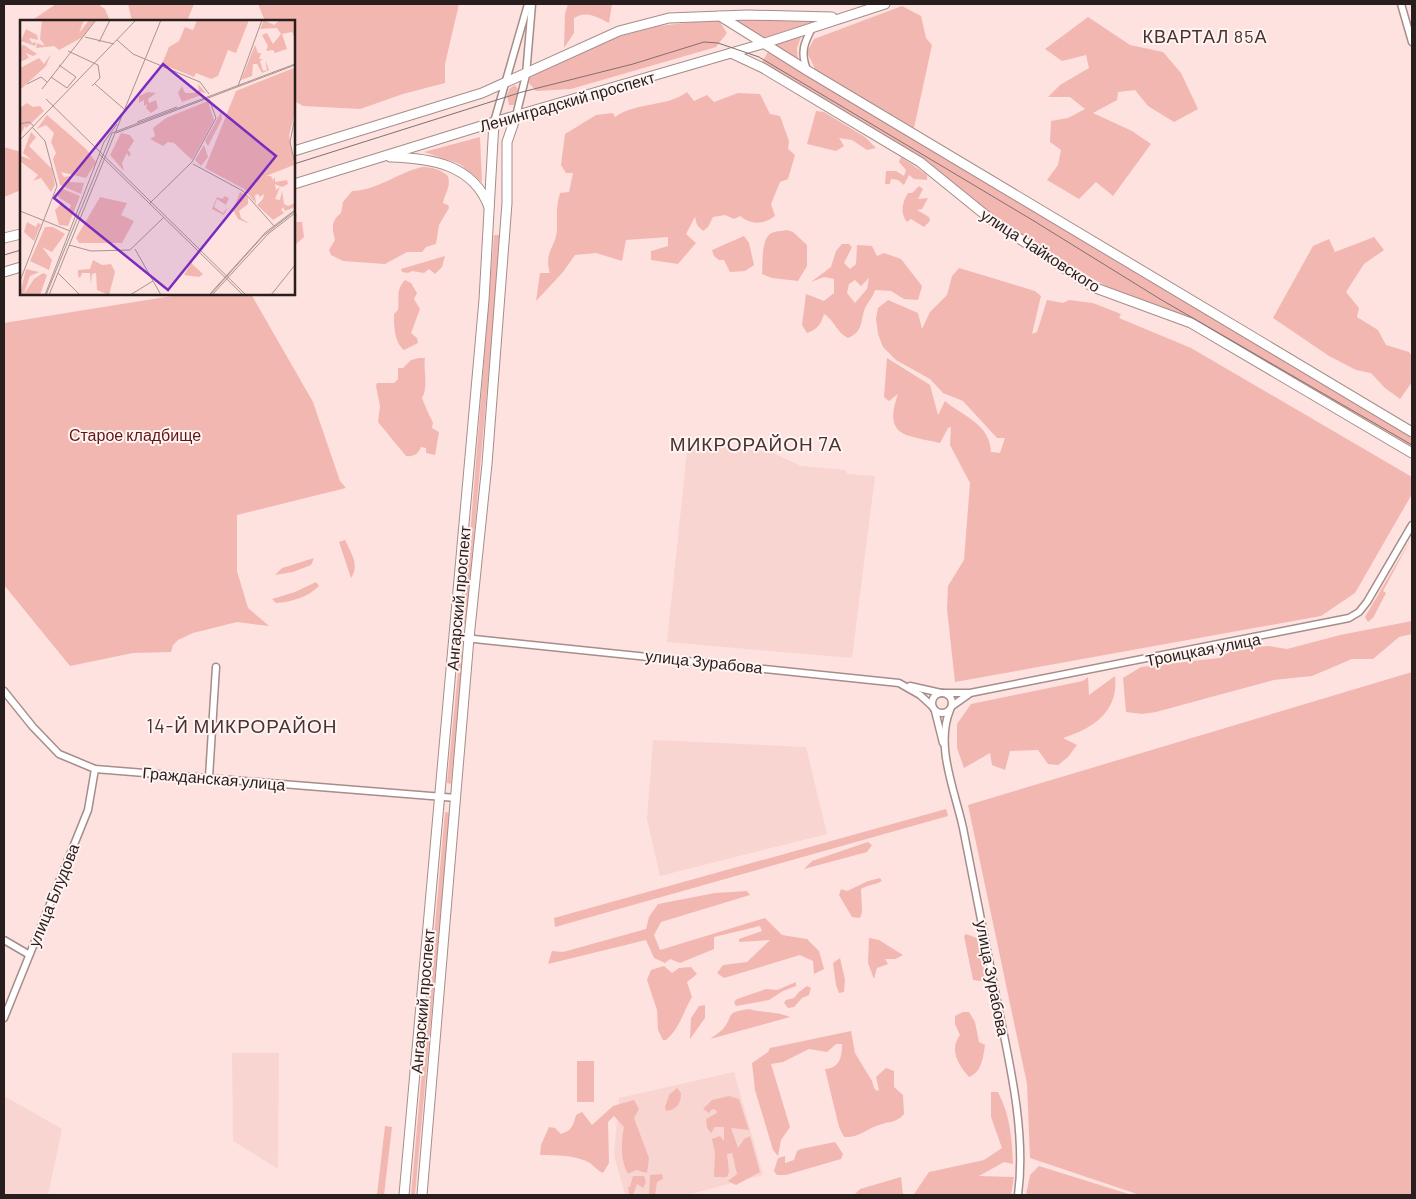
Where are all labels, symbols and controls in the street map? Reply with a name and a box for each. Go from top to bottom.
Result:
inset map [20,20,295,295]
district label: КВАРТАЛ 85А [1143,25,1267,47]
street label: Ленинградский проспект [477,67,658,135]
street label: улица Чайковского [978,204,1104,296]
park label: Старое кладбище [69,425,201,444]
district label: МИКРОРАЙОН 7А [670,432,842,455]
street label: Ангарский проспект [442,524,474,671]
street label: Троицкая улица [1144,629,1262,669]
street label: улица Зурабова [644,645,764,677]
district label: 14-Й МИКРОРАЙОН [147,714,337,737]
street label: Гражданская улица [142,762,286,794]
street label: улица Блудова [24,840,82,949]
street label: улица Зурабова [972,918,1014,1038]
street label: Ангарский проспект [406,927,438,1074]

